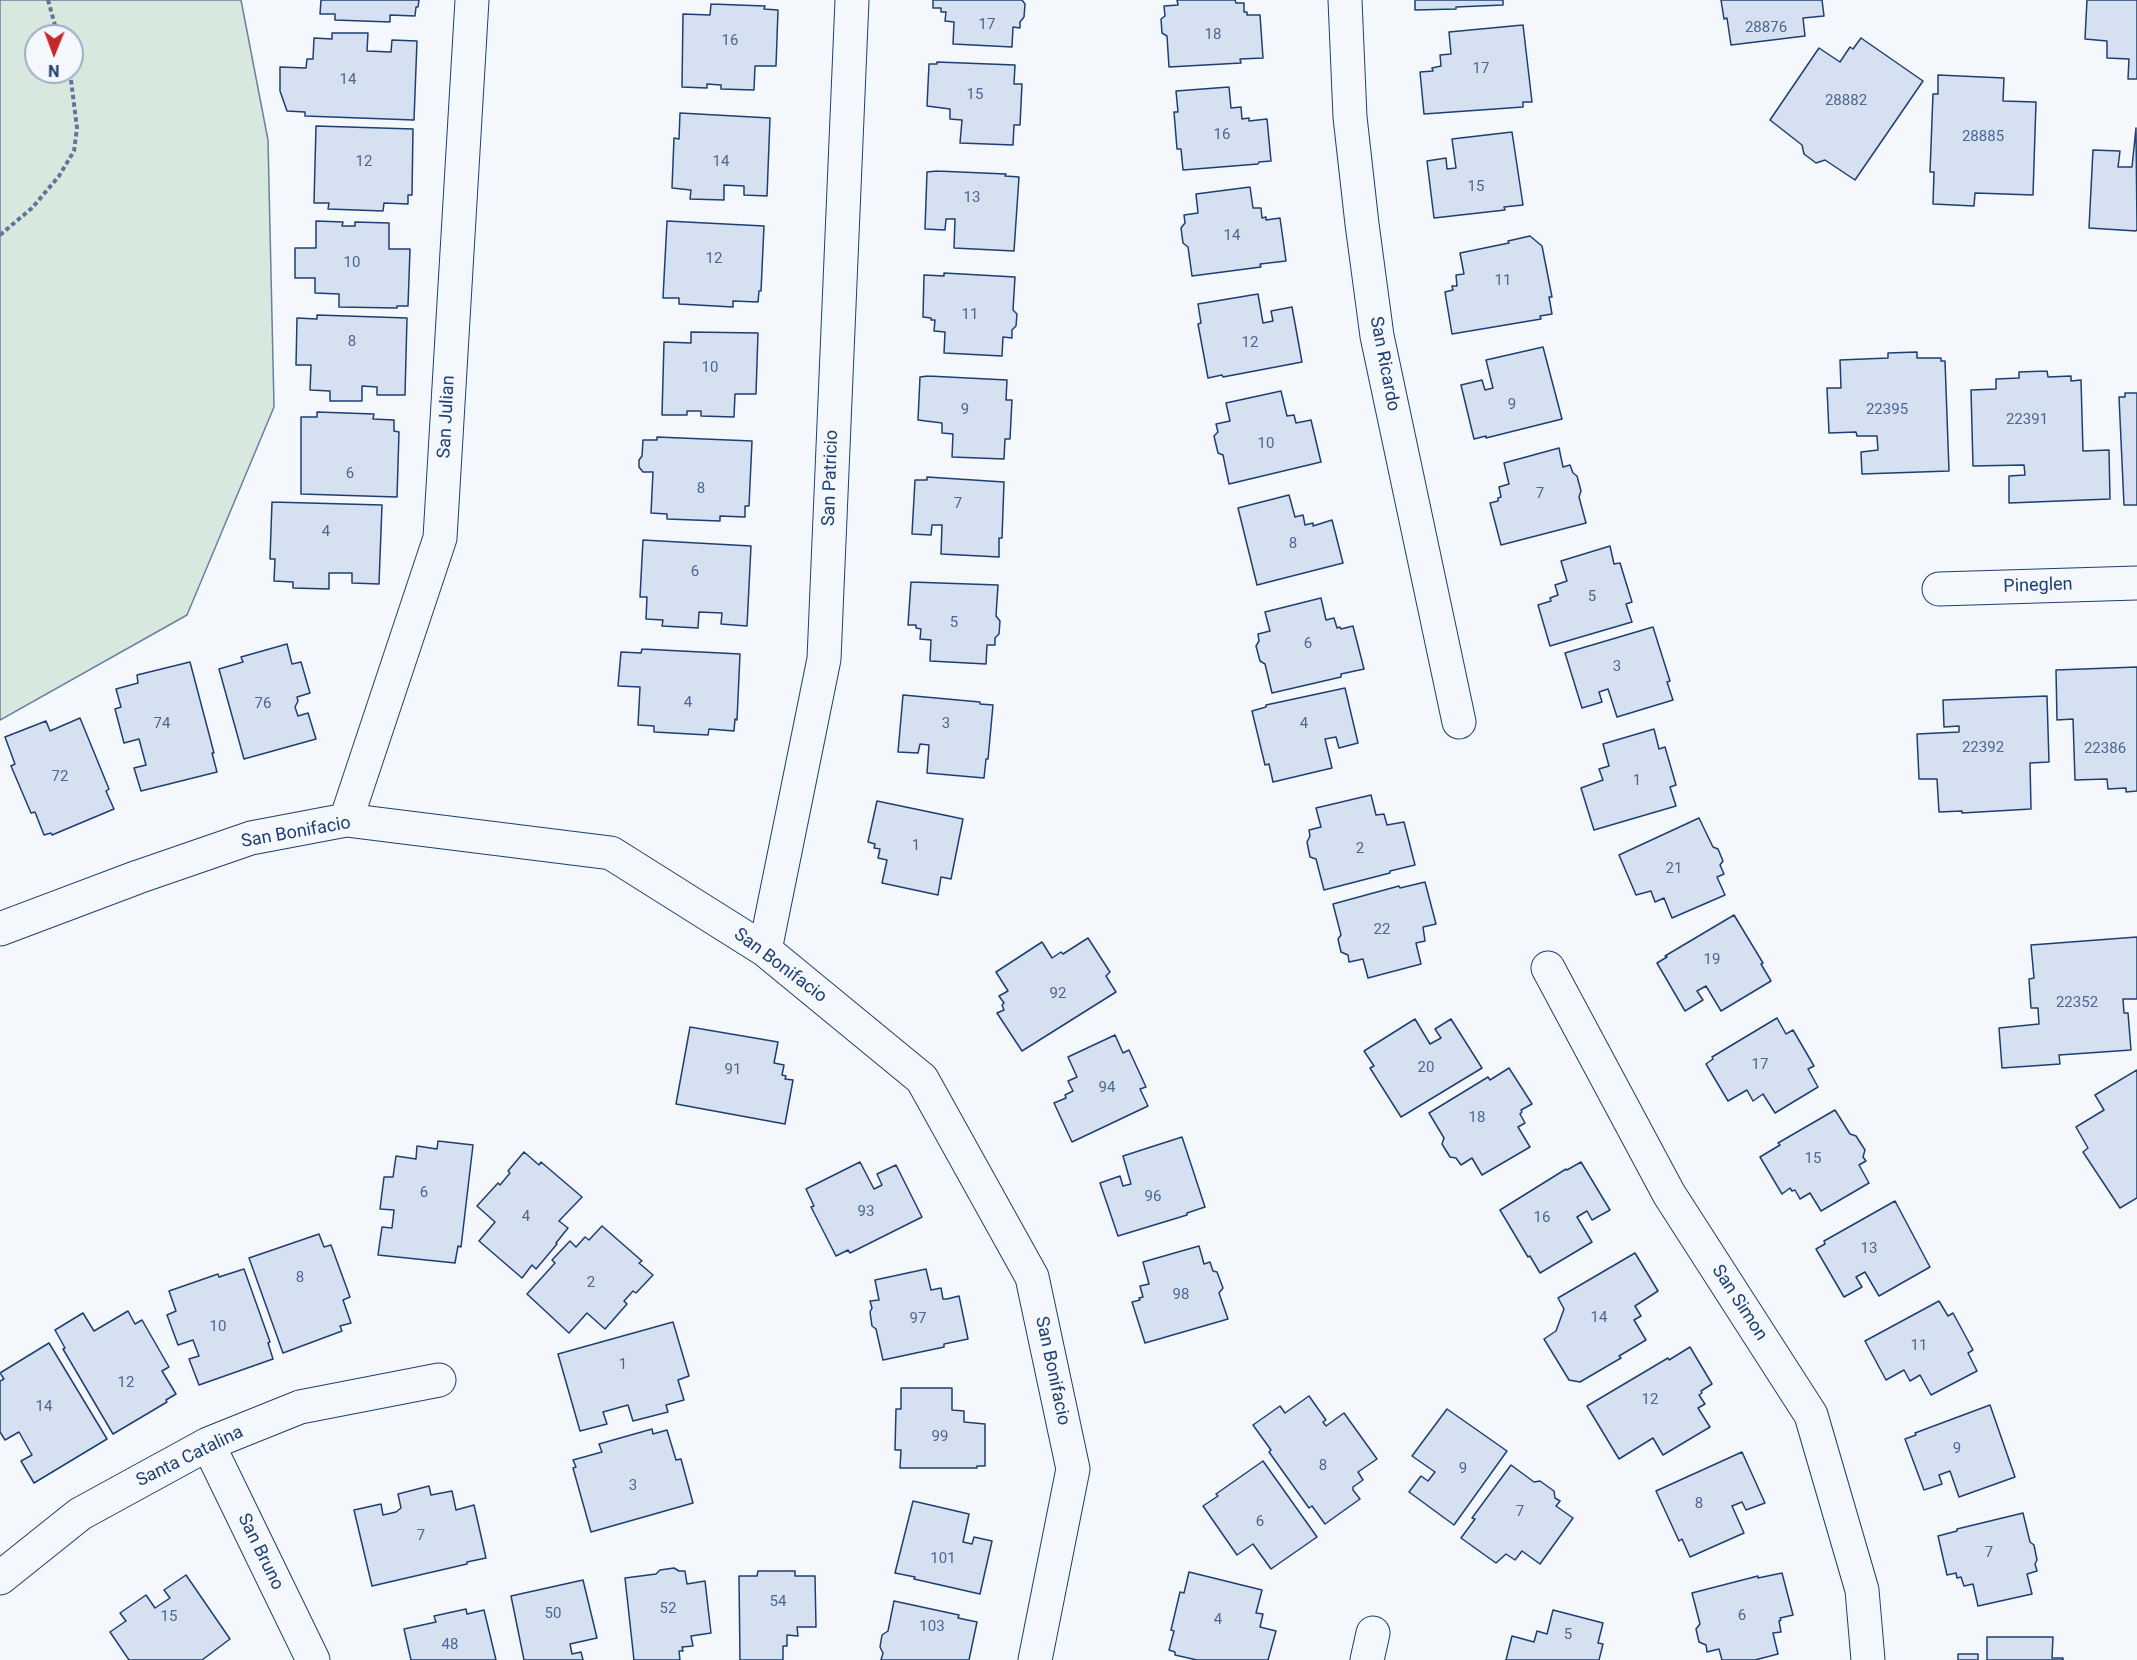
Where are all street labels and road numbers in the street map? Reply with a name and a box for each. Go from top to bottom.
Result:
street label: San Ricardo [1364,315,1404,413]
street label: San Julian [434,375,460,459]
street label: San Patricio [819,429,843,527]
street label: Pineglen [2003,574,2073,598]
street label: San Bonifacio [240,813,352,853]
street label: San Bonifacio [729,924,831,1008]
street label: San Simon [1707,1261,1771,1345]
street label: San Bonifacio [1030,1315,1074,1427]
street label: Santa Catalina [133,1422,247,1492]
street label: San Bruno [232,1510,288,1594]

